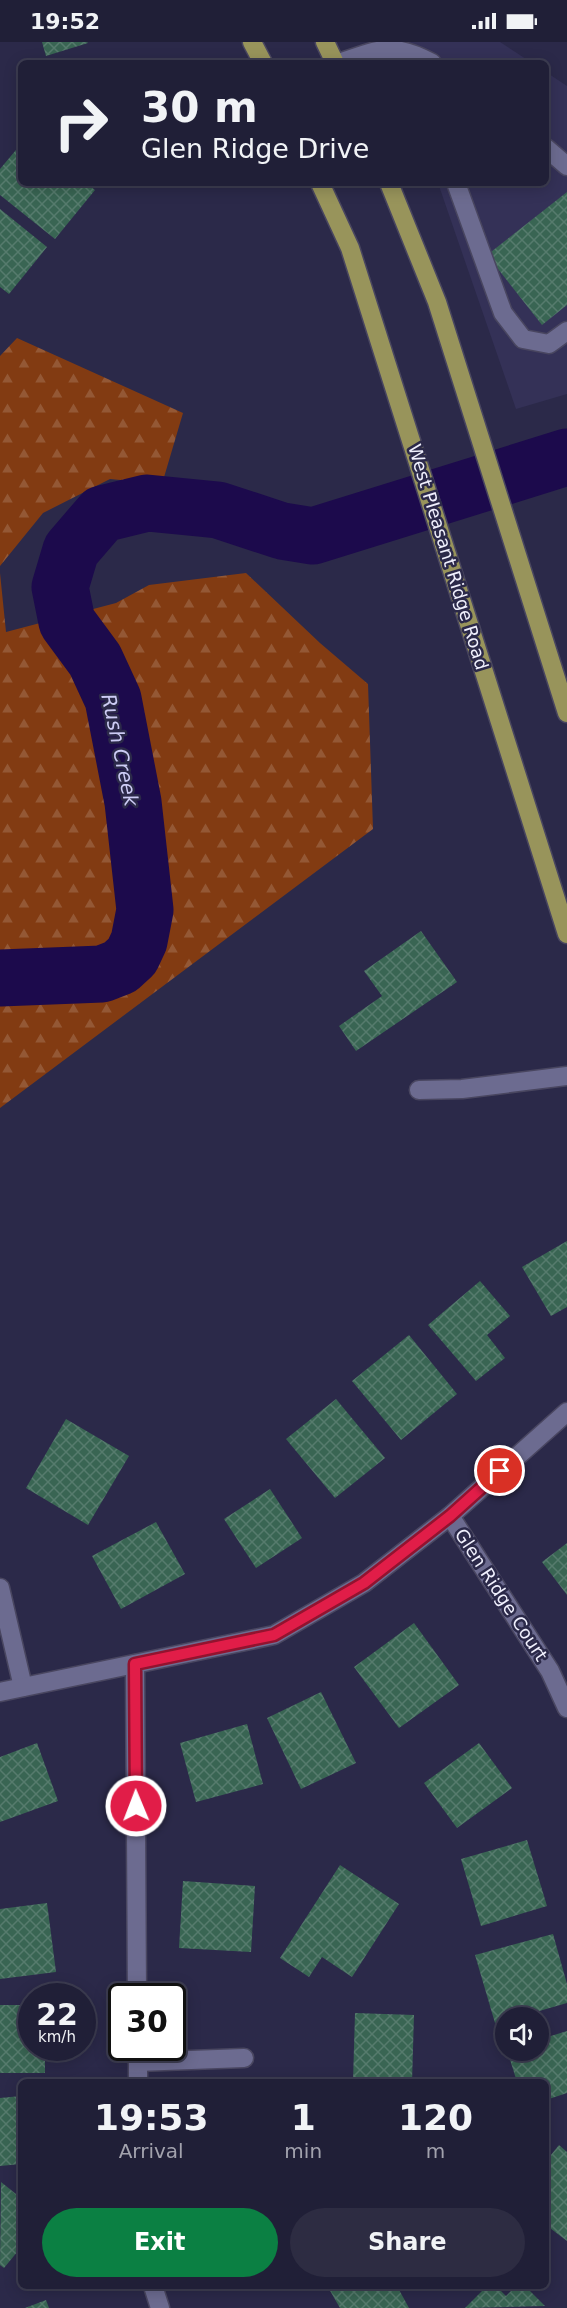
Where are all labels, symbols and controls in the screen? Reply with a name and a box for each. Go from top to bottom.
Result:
text: 19:52 [30,9,100,34]
text: 30 m [141,83,258,132]
icon: right [42,84,120,162]
text: Glen Ridge Drive [141,133,369,164]
street label: West Pleasant Ridge Road [404,441,493,672]
water label: Rush Creek [96,692,144,810]
pin [474,1445,525,1496]
icon: arrive [483,1454,516,1487]
street label: Glen Ridge Court [451,1525,552,1665]
position arrow [104,1774,168,1838]
speed limit sign: 30 [108,1983,186,2061]
text: 22 [36,1997,78,2032]
map controls [495,2007,549,2061]
button: sound [495,2007,549,2061]
text: km/h [38,2028,76,2046]
text: 19:53 [94,2097,208,2138]
text: 1 [291,2097,316,2138]
text: 120 [398,2097,473,2138]
text: Arrival [119,2139,184,2163]
text: min [284,2139,322,2163]
text: m [426,2139,445,2163]
button: Exit [42,2208,278,2277]
button: Share [290,2208,525,2277]

